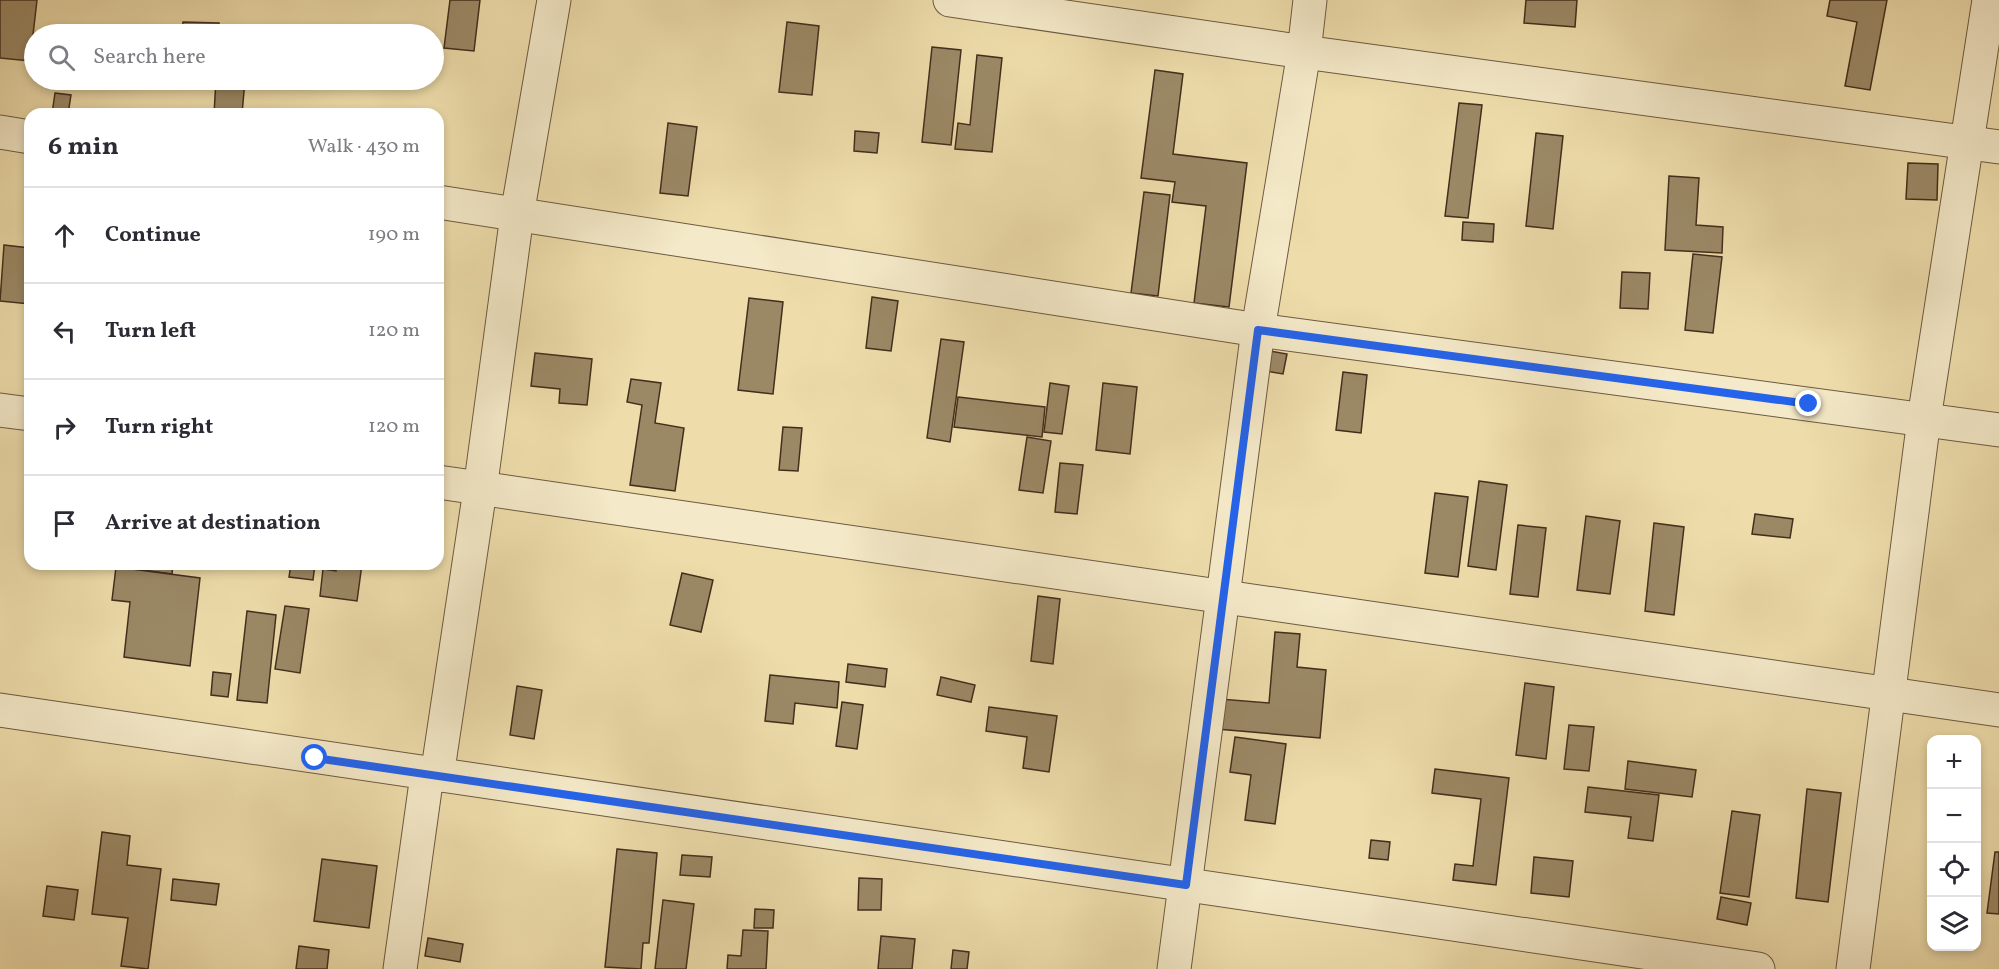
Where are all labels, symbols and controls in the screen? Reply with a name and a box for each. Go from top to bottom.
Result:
search box [24,24,444,90]
icon: search [45,41,78,74]
text: Search here [93,42,206,73]
text: 6 min [48,129,119,165]
text: Walk · 430 m [308,133,420,161]
icon: ahead [48,219,81,252]
text: Continue [105,220,201,251]
text: 190 m [368,221,420,249]
icon: left [48,315,81,348]
text: Turn left [105,316,196,347]
text: 120 m [368,317,420,345]
route end [1795,390,1821,416]
icon: right [48,411,81,444]
text: Turn right [105,412,213,443]
text: 120 m [368,413,420,441]
icon: arrive [48,507,81,540]
text: Arrive at destination [105,508,321,539]
map controls [1927,735,1981,951]
button: + [1927,735,1981,789]
route start [301,744,327,770]
button: − [1927,789,1981,843]
button: locate [1927,843,1981,897]
button: layers [1927,897,1981,951]

